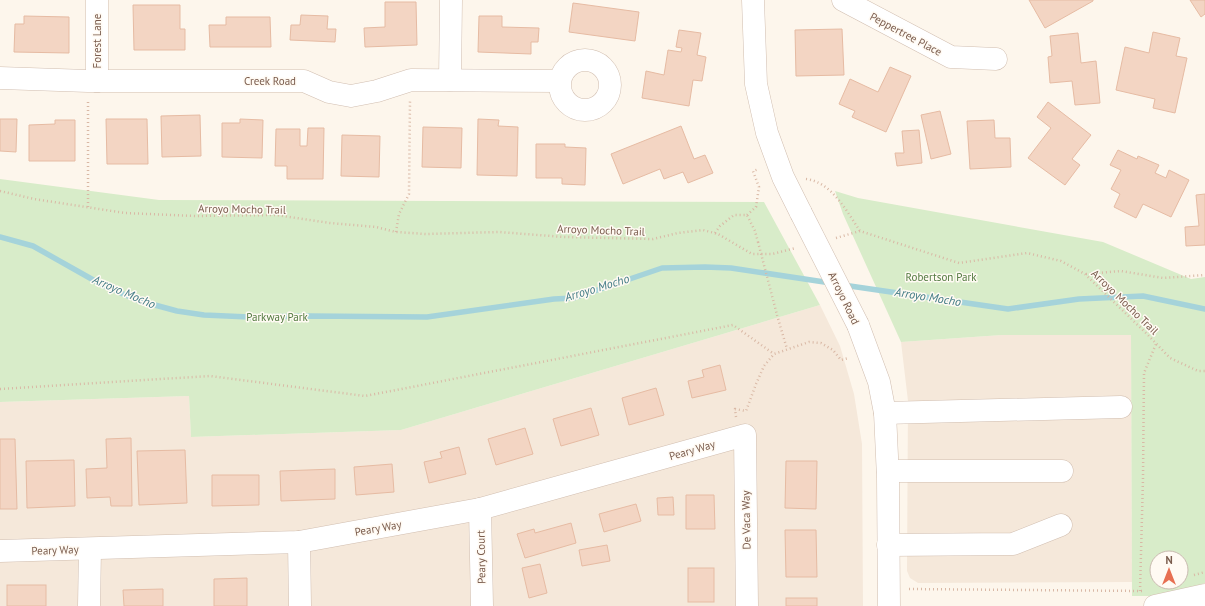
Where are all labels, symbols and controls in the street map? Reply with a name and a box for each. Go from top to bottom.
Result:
street label: Peppertree Place [868,9,945,59]
street label: Forest Lane [90,13,104,68]
street label: Creek Road [244,74,296,88]
street label: Arroyo Mocho Trail [198,201,287,217]
street label: Arroyo Mocho Trail [557,221,646,239]
street label: Arroyo Mocho Trail [1089,266,1162,338]
street label: Arroyo Road [825,269,863,327]
park label: Robertson Park [906,270,977,284]
water label: Arroyo Mocho [90,271,158,312]
water label: Arroyo Mocho [562,271,631,305]
water label: Arroyo Mocho [893,284,962,309]
park label: Parkway Park [246,310,309,324]
street label: Peary Way [667,437,717,463]
street label: De Vaca Way [738,490,754,550]
street label: Peary Way [354,517,403,539]
street label: Peary Court [474,530,488,584]
street label: Peary Way [31,542,80,558]
north arrow [1149,550,1189,590]
text: N [1165,553,1173,567]

